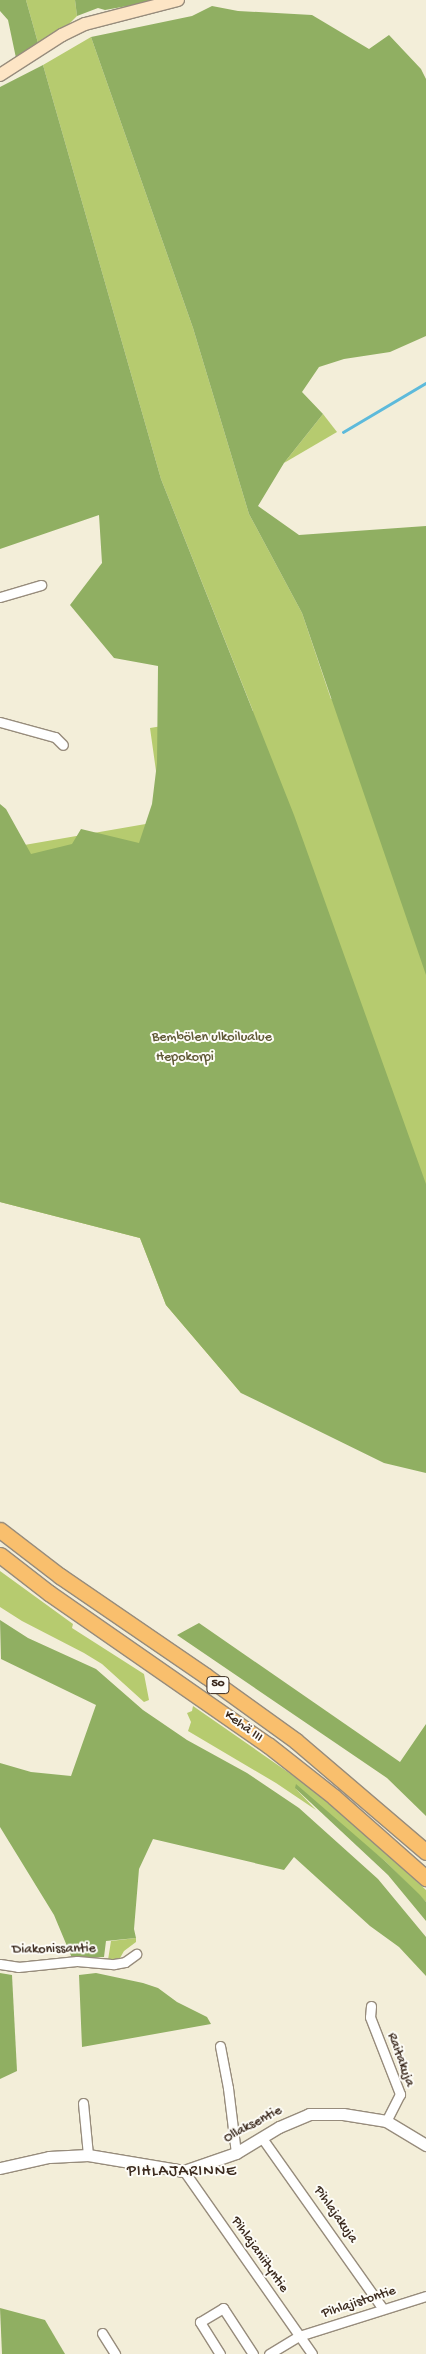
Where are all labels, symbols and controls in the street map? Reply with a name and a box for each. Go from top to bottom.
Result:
park label: Bembölen ulkoilualue [152,1030,272,1046]
park label: Hepokorpi [156,1050,214,1066]
road number: 50 [206,1676,230,1694]
street label: Kehä III [220,1707,266,1747]
street label: Diakonissantie [12,1941,96,1959]
street label: Raitakuja [382,2031,418,2089]
street label: Ollaksentie [221,2103,285,2147]
district label: PIHLAJARINNE [125,2163,239,2183]
street label: Pihlajakuja [309,2183,361,2247]
street label: Pihlajaniityntie [227,2214,291,2296]
street label: Pihlajistontie [320,2283,398,2323]

